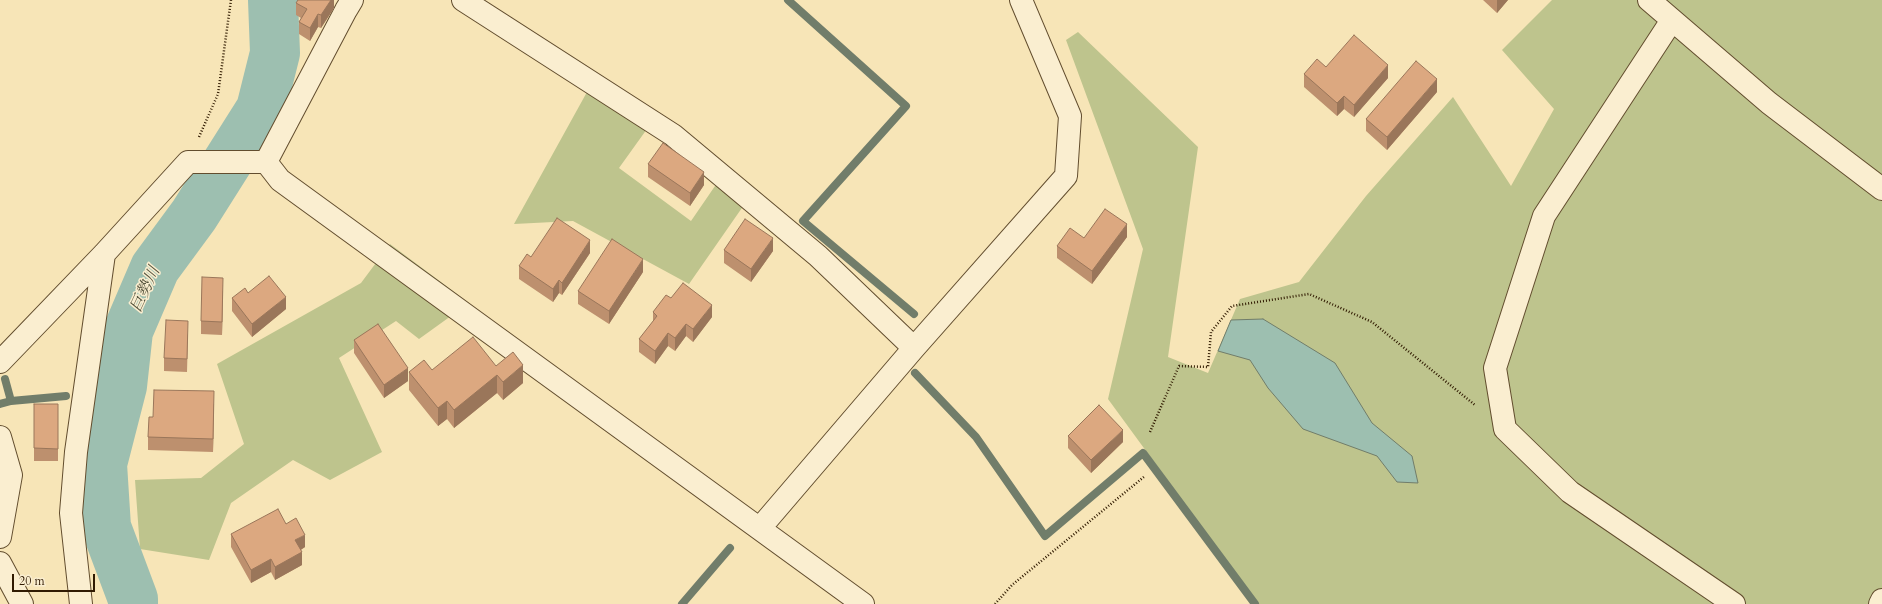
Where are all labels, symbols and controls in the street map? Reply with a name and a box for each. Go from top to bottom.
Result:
water label: 巨勢川 [127,264,165,316]
scale bar [14,566,97,592]
text: 20 m [19,573,45,589]

